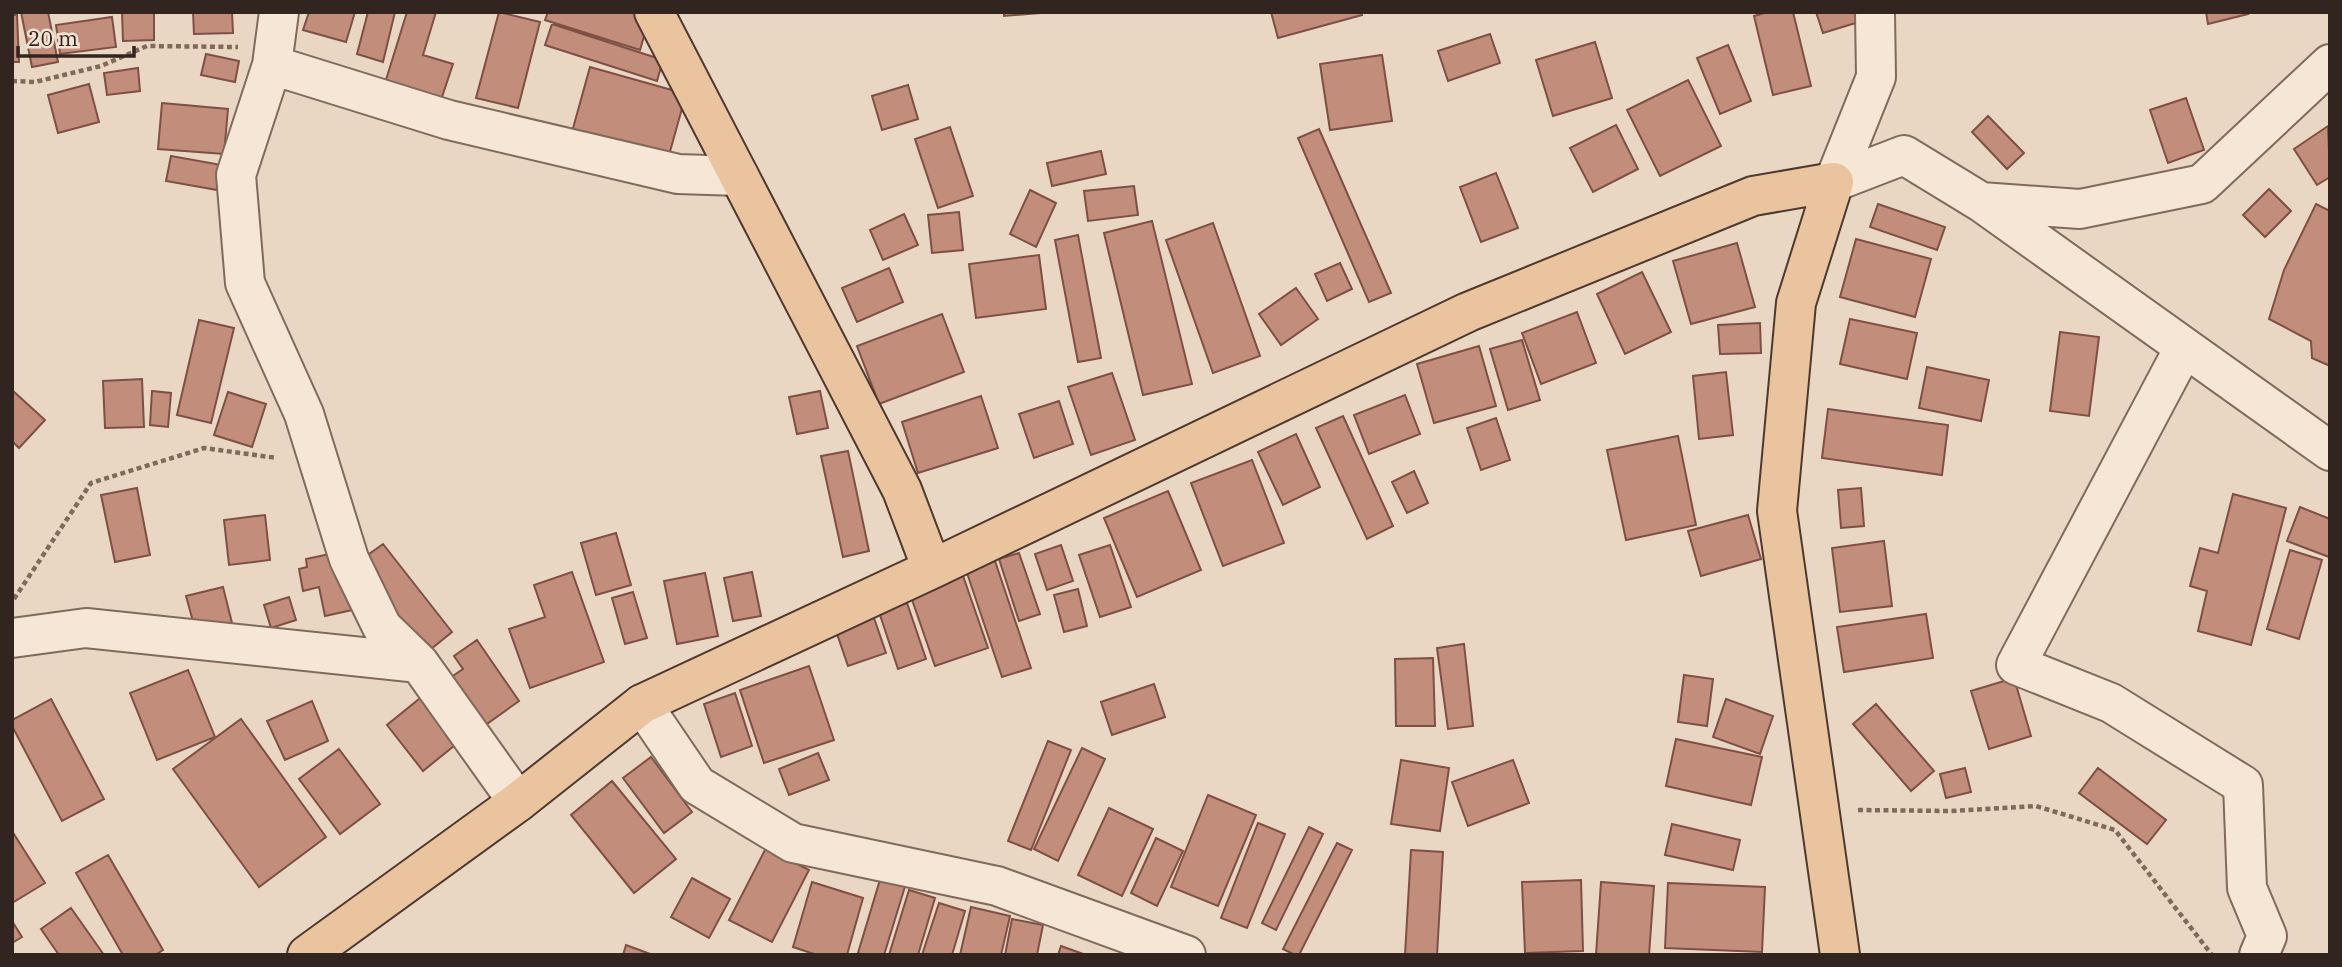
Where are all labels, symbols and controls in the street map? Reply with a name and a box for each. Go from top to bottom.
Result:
scale bar [18,14,133,58]
text: 20 m [28,24,78,52]

